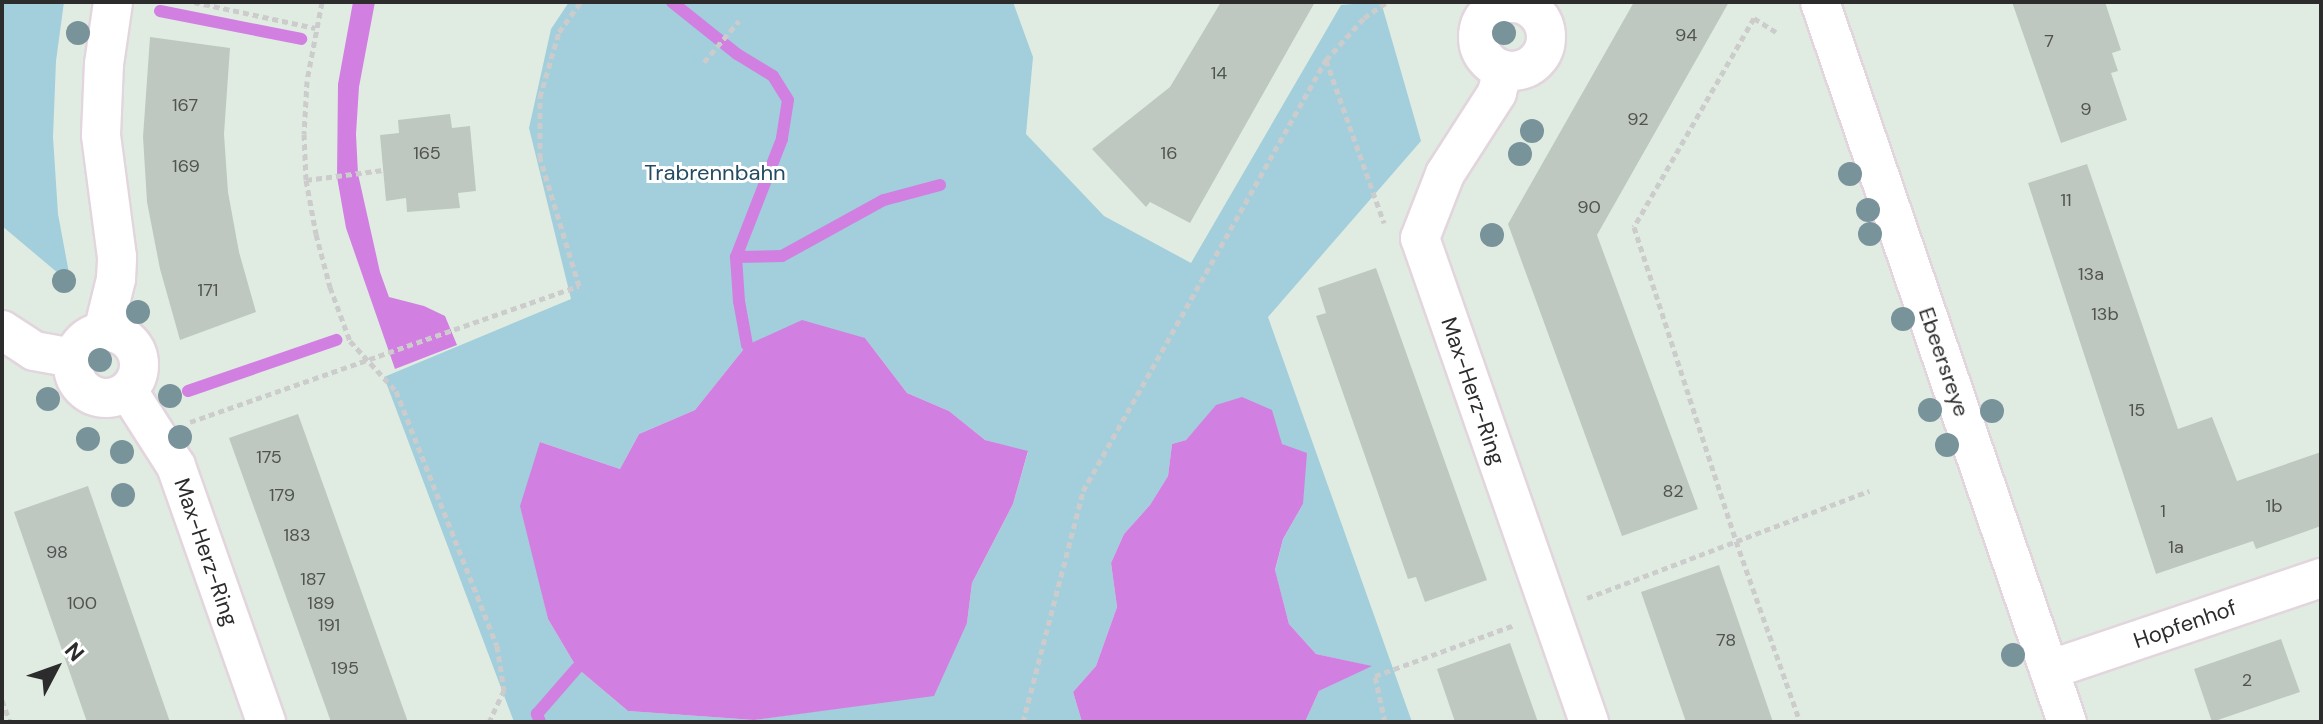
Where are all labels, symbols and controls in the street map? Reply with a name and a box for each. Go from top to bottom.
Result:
house number: 94 [1675,24,1697,46]
house number: 7 [2044,30,2054,52]
house number: 14 [1211,62,1227,84]
house number: 167 [172,94,198,116]
house number: 9 [2080,98,2092,120]
house number: 92 [1627,108,1649,130]
house number: 165 [413,142,441,164]
house number: 16 [1161,142,1177,164]
house number: 169 [172,155,200,177]
park label: Trabrennbahn [644,160,786,186]
house number: 11 [2060,189,2072,211]
house number: 90 [1577,196,1601,218]
house number: 13a [2078,263,2104,285]
house number: 171 [198,279,218,301]
house number: 13b [2091,303,2119,325]
street label: Ebeersreye [1913,304,1975,420]
street label: Max-Herz-Ring [1435,314,1511,468]
house number: 15 [2129,399,2145,421]
house number: 175 [256,446,282,468]
street label: Max-Herz-Ring [168,475,244,629]
house number: 82 [1662,480,1684,502]
house number: 179 [269,484,295,506]
house number: 1b [2266,495,2282,517]
house number: 1 [2160,500,2166,522]
house number: 183 [283,524,311,546]
house number: 1a [2168,536,2184,558]
house number: 98 [46,541,68,563]
house number: 187 [300,568,326,590]
house number: 100 [67,592,97,614]
house number: 189 [307,592,335,614]
street label: Hopfenhof [2130,594,2240,654]
house number: 191 [318,614,340,636]
north arrow [16,628,96,708]
house number: 78 [1716,629,1736,651]
text: N [58,636,91,667]
house number: 195 [331,657,359,679]
house number: 2 [2242,669,2252,691]

